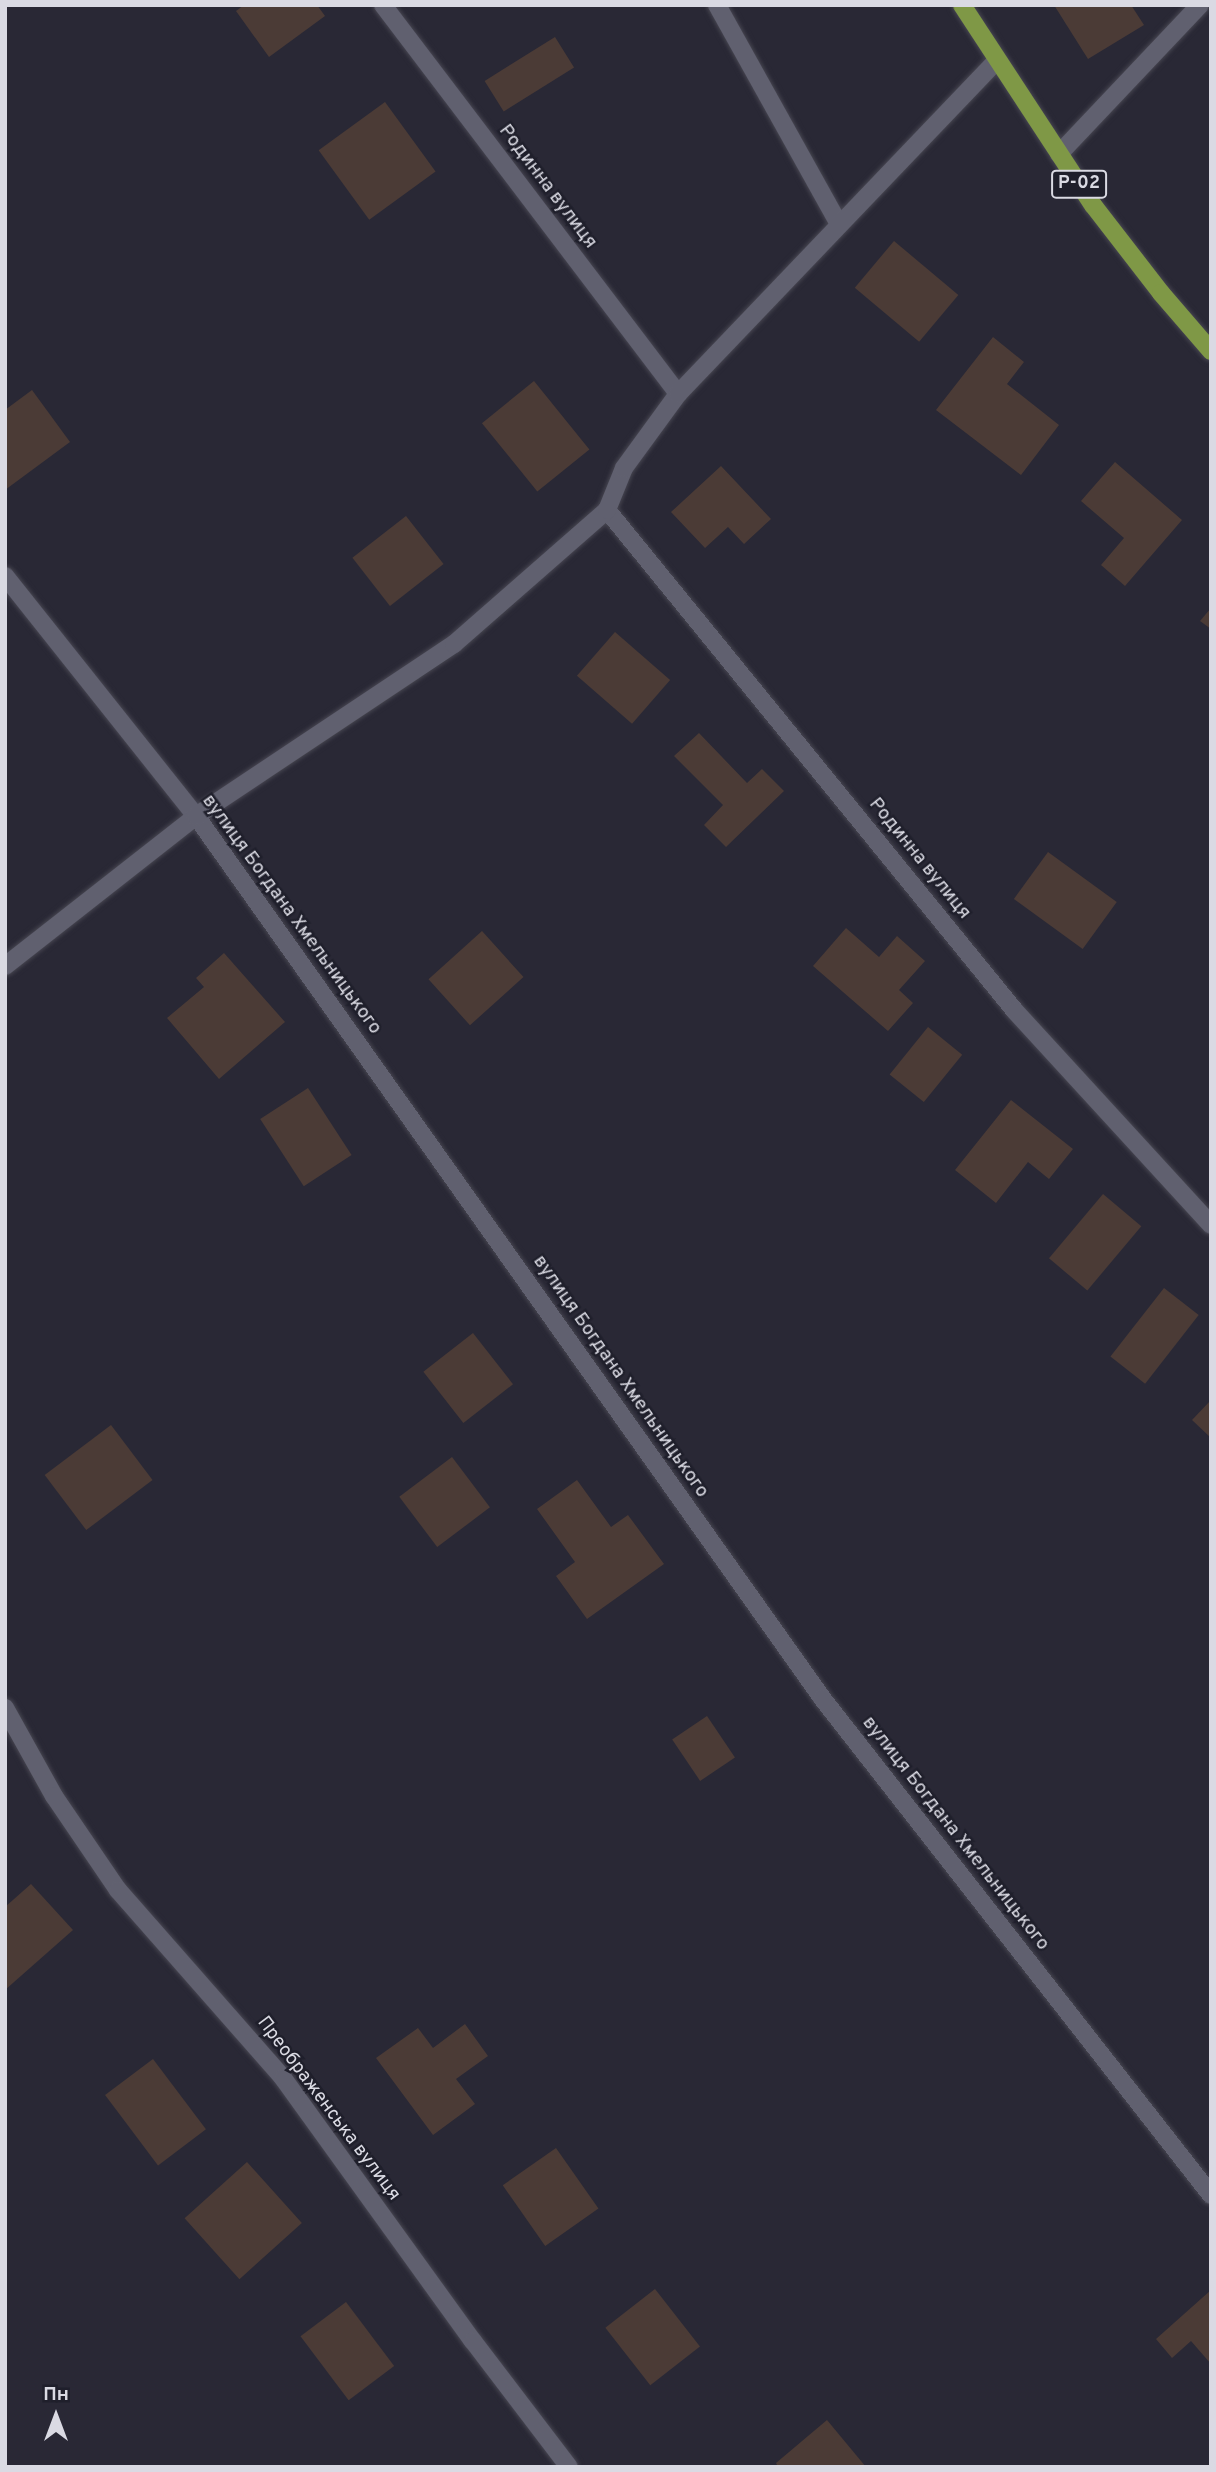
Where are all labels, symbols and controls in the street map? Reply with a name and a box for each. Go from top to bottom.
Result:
street label: Родинна вулиця [493,121,601,253]
road number: Р-02 [1051,169,1107,198]
street label: вулиця Богдана Хмельницького [196,791,386,1039]
street label: Родинна вулиця [863,794,975,924]
street label: вулиця Богдана Хмельницького [527,1251,713,1503]
street label: вулиця Богдана Хмельницького [857,1712,1053,1956]
street label: Преображенська вулиця [251,2012,405,2206]
north arrow [21,2381,91,2451]
text: Пн [43,2383,69,2407]

